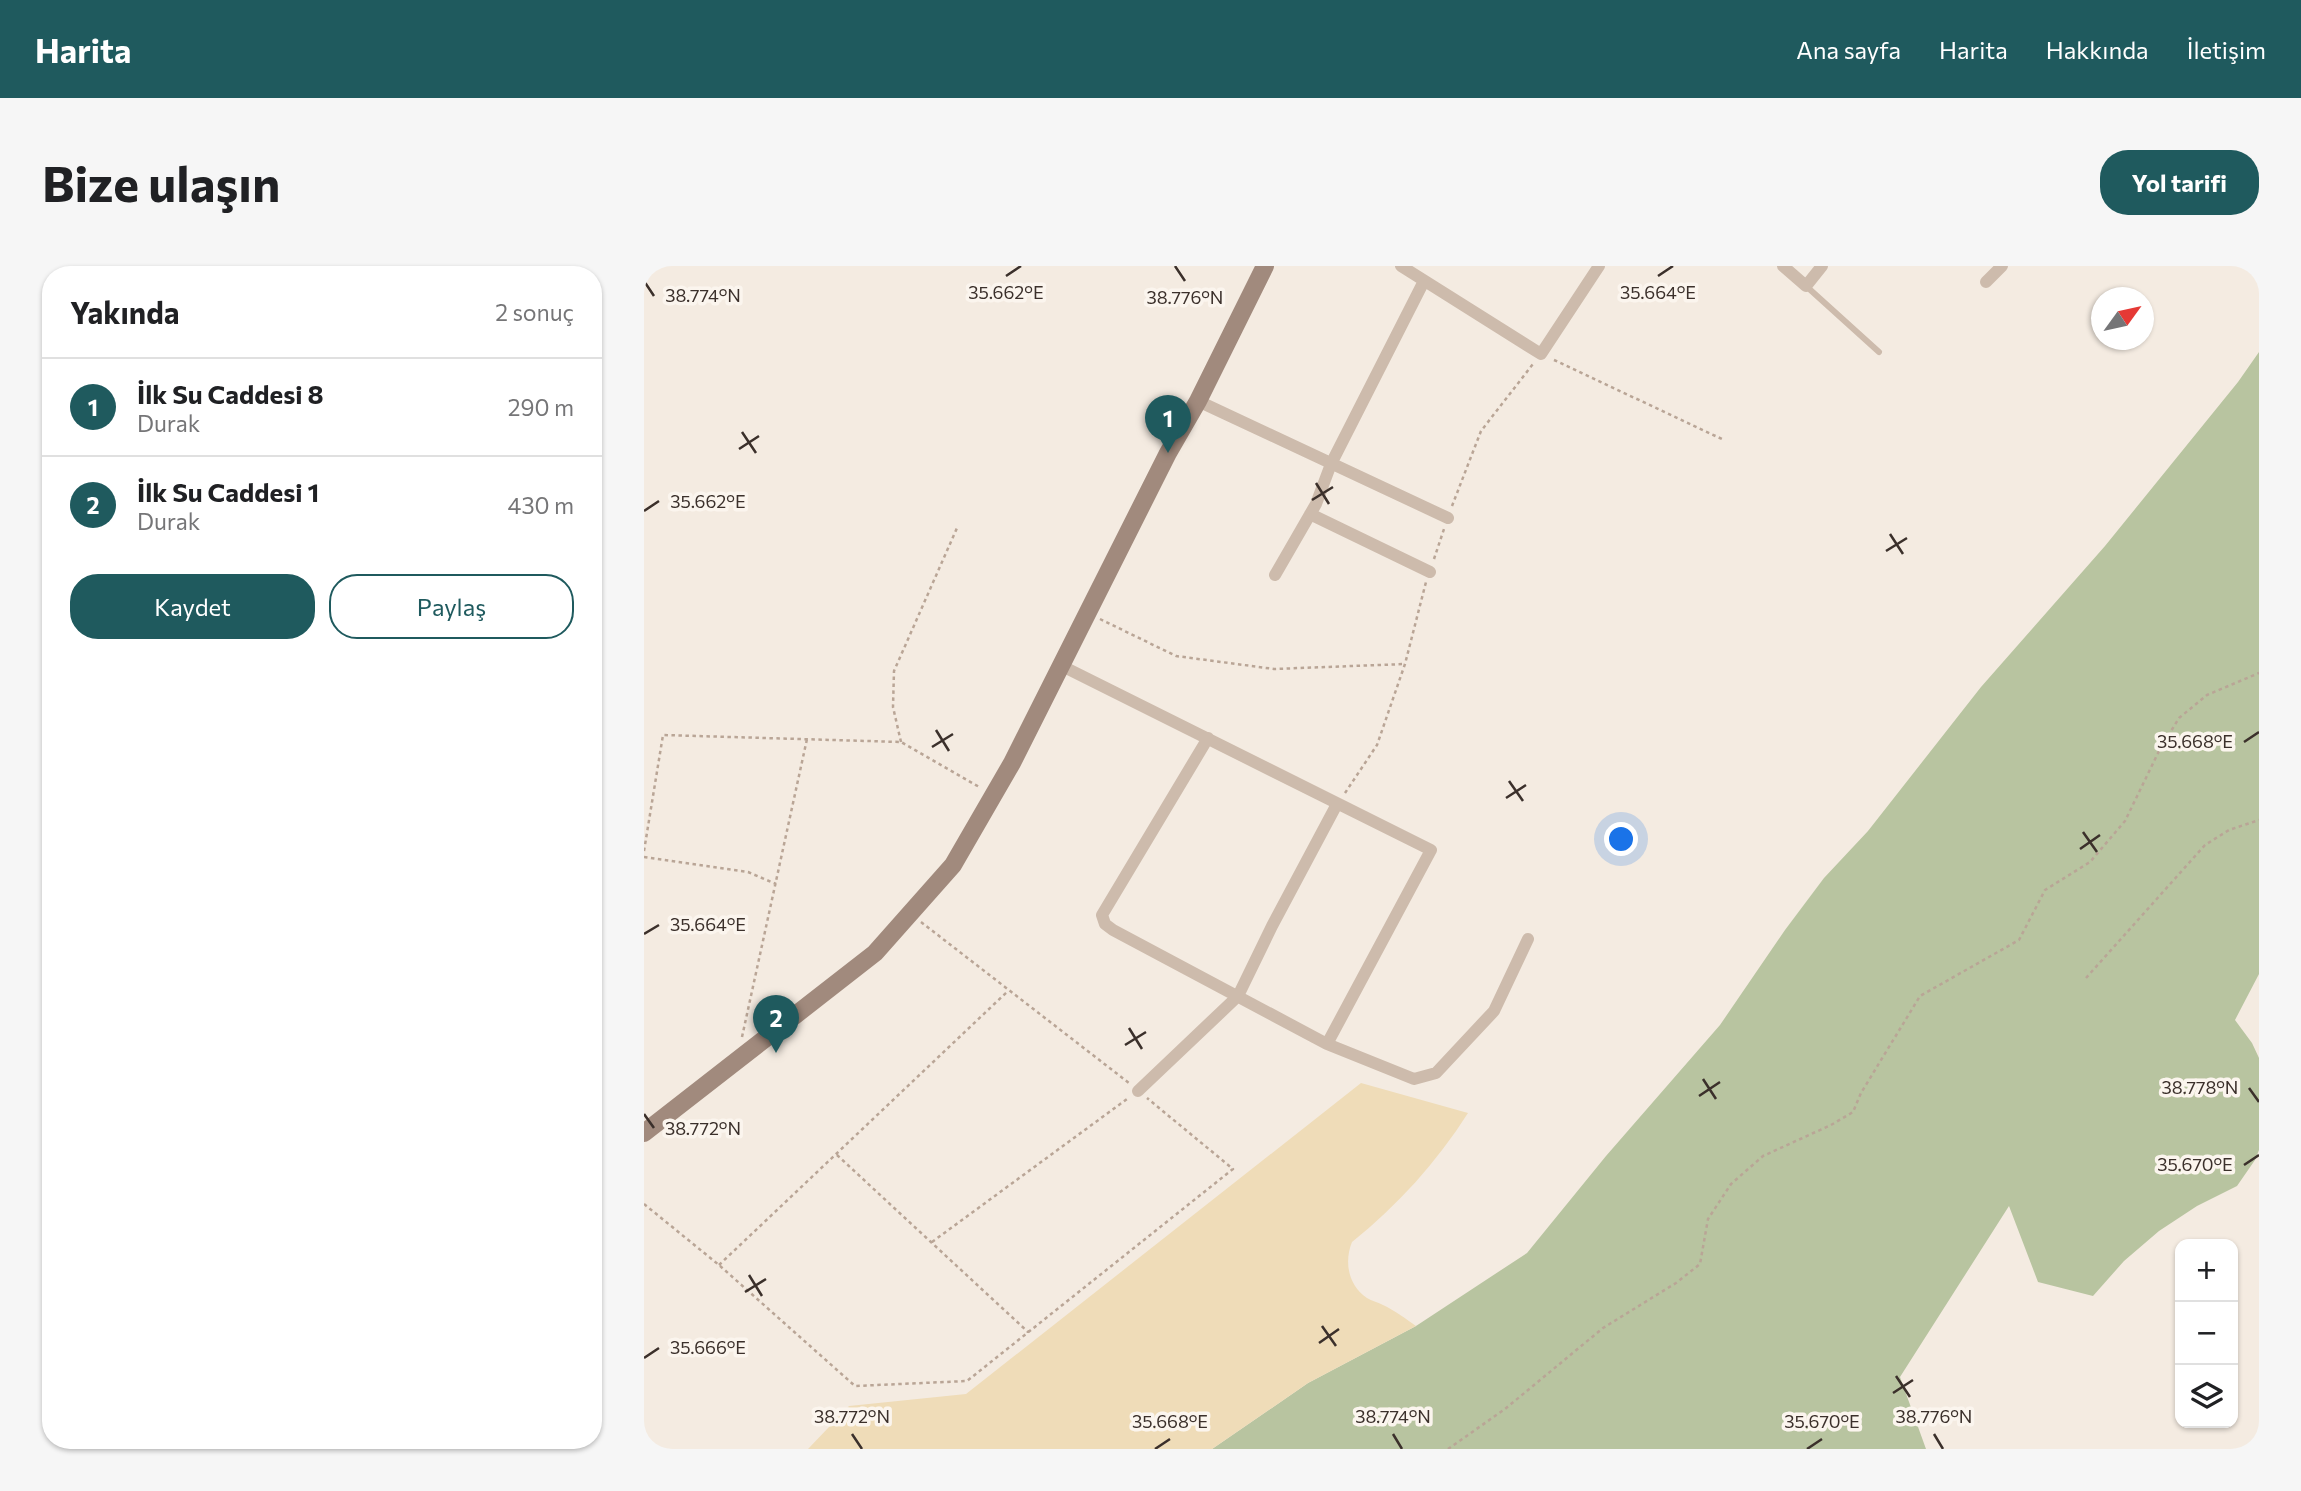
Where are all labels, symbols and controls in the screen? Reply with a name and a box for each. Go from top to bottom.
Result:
text: Harita [35,29,131,70]
text: Ana sayfa [1796,35,1901,64]
text: Harita [1939,35,2008,64]
text: Hakkında [2046,35,2149,64]
text: İletişim [2187,35,2266,64]
button: Yol tarifi [2100,150,2259,215]
text: Bize ulaşın [42,152,280,212]
text: 35.662°E [968,281,1044,303]
text: 35.664°E [1620,281,1696,303]
text: 38.774°N [665,284,741,306]
text: 38.776°N [1147,286,1223,308]
north arrow [2091,287,2154,350]
text: Yakında [70,293,180,330]
text: 2 sonuç [495,298,574,326]
text: İlk Su Caddesi 8 [137,378,324,409]
text: 1 [88,393,98,421]
text: 290 m [508,393,574,421]
pin: 1 [1145,395,1191,453]
text: Durak [137,409,200,437]
text: İlk Su Caddesi 1 [137,476,319,507]
text: 35.662°E [670,490,746,512]
text: 2 [86,491,100,519]
text: 430 m [508,491,574,519]
text: Durak [137,507,200,535]
button: Kaydet [70,574,315,639]
button: Paylaş [329,574,574,639]
text: 35.668°E [2157,730,2233,752]
your location [1604,822,1638,856]
text: 35.664°E [670,913,746,935]
pin: 2 [753,995,799,1053]
text: 38.778°N [2162,1076,2238,1098]
text: 38.772°N [665,1117,741,1139]
text: 35.670°E [2157,1153,2233,1175]
map controls [2175,1239,2238,1428]
button: + [2175,1239,2238,1302]
button: − [2175,1302,2238,1365]
text: 35.666°E [670,1336,746,1358]
button: layers [2175,1365,2238,1428]
text: 38.772°N [814,1405,890,1427]
text: 38.774°N [1355,1405,1431,1427]
text: 38.776°N [1896,1405,1972,1427]
text: 35.668°E [1132,1410,1208,1432]
text: 35.670°E [1784,1410,1860,1432]

